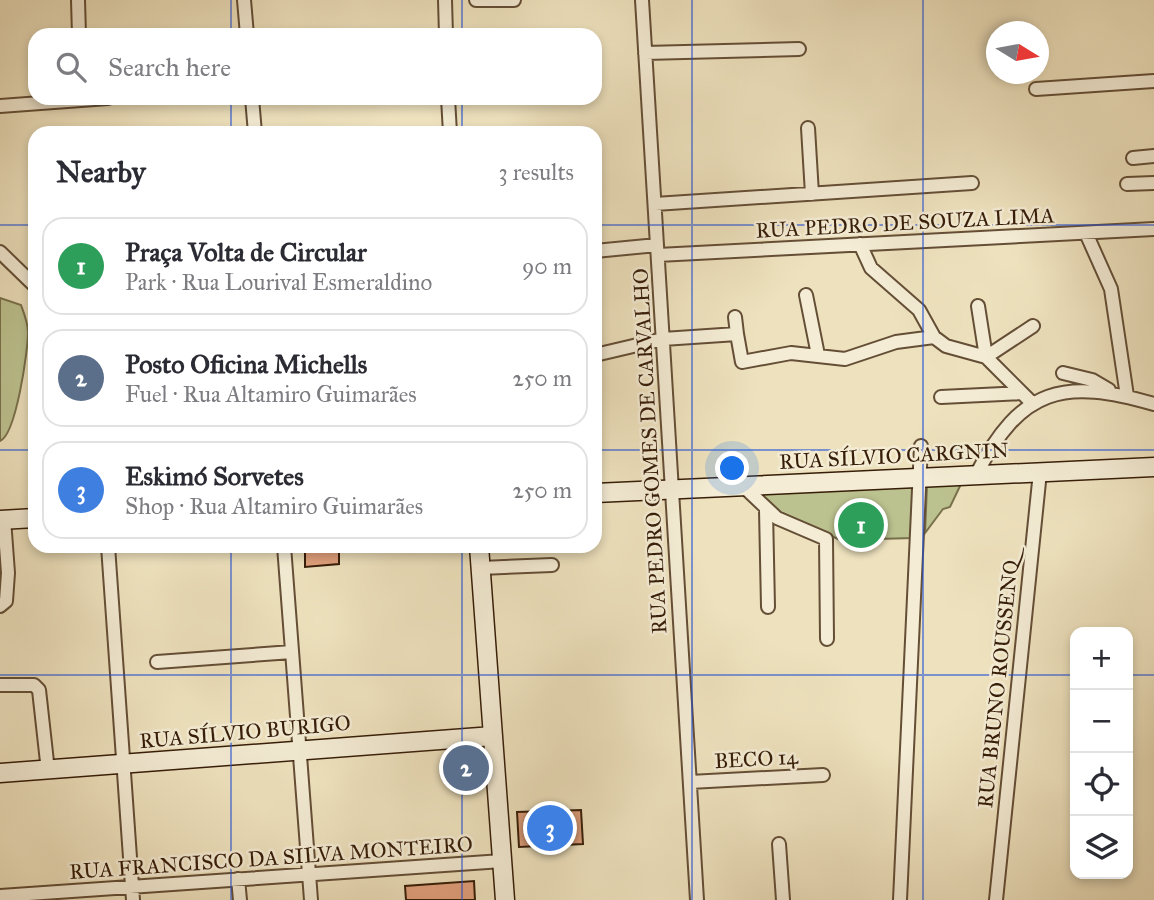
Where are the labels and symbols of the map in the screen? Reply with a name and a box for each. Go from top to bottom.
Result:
north arrow [986,21,1049,84]
street label: RUA PEDRO DE SOUZA LIMA [755,202,1055,244]
street label: RUA PEDRO GOMES DE CARVALHO [627,268,673,634]
street label: RUA SÍLVIO CARGNIN [779,436,1010,475]
your location [715,451,749,485]
pin: 1 [838,499,884,551]
street label: RUA BRUNO ROUSSENQ [972,544,1026,809]
street label: RUA SÍLVIO BURIGO [138,709,352,754]
pin: 2 [443,742,489,794]
street label: BECO 14 [714,744,800,774]
pin: 3 [527,802,573,854]
street label: RUA FRANCISCO DA SILVA MONTEIRO [68,831,474,885]

